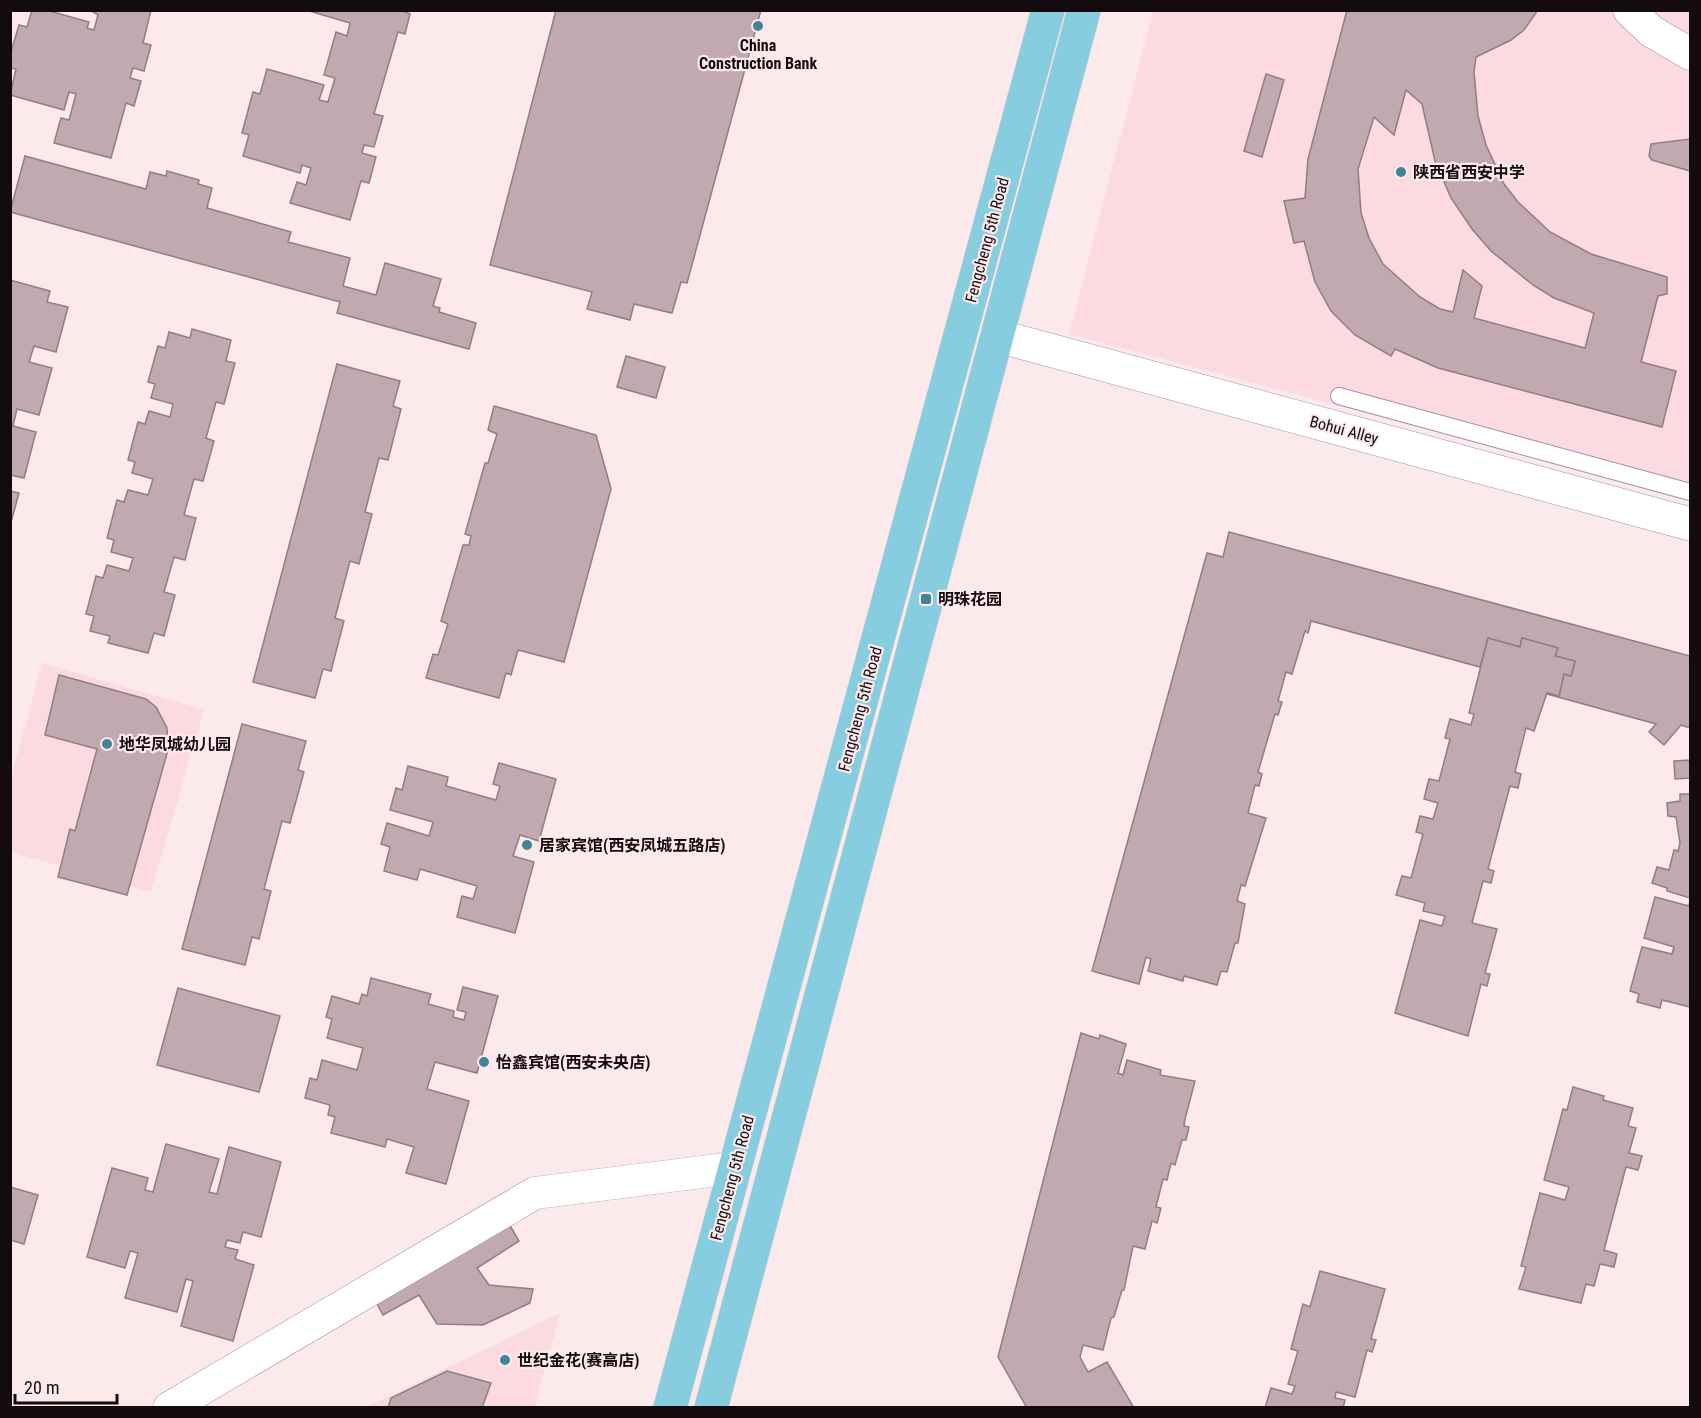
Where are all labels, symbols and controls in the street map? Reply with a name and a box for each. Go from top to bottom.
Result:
marker: China Construction Bank [751,19,765,33]
place label: China Construction Bank [699,36,817,73]
place label: 陕西省西安中学 [1413,163,1525,182]
marker: 陕西省西安中学 [1394,165,1408,179]
street label: Fengcheng 5th Road [961,175,1013,305]
street label: Bohui Alley [1308,412,1381,448]
place label: 明珠花园 [938,590,1002,609]
marker: 明珠花园 [919,592,933,606]
street label: Fengcheng 5th Road [834,644,886,774]
place label: 地华凤城幼儿园 [119,735,231,754]
marker: 地华凤城幼儿园 [100,737,114,751]
place label: 居家宾馆(西安凤城五路店) [539,836,725,855]
marker: 居家宾馆(西安凤城五路店) [520,838,534,852]
place label: 怡鑫宾馆(西安未央店) [496,1053,650,1072]
marker: 怡鑫宾馆(西安未央店) [477,1055,491,1069]
street label: Fengcheng 5th Road [706,1113,758,1243]
place label: 世纪金花(赛高店) [517,1351,639,1370]
marker: 世纪金花(赛高店) [498,1353,512,1367]
scale bar [15,1367,117,1405]
text: 20 m [24,1377,59,1398]

